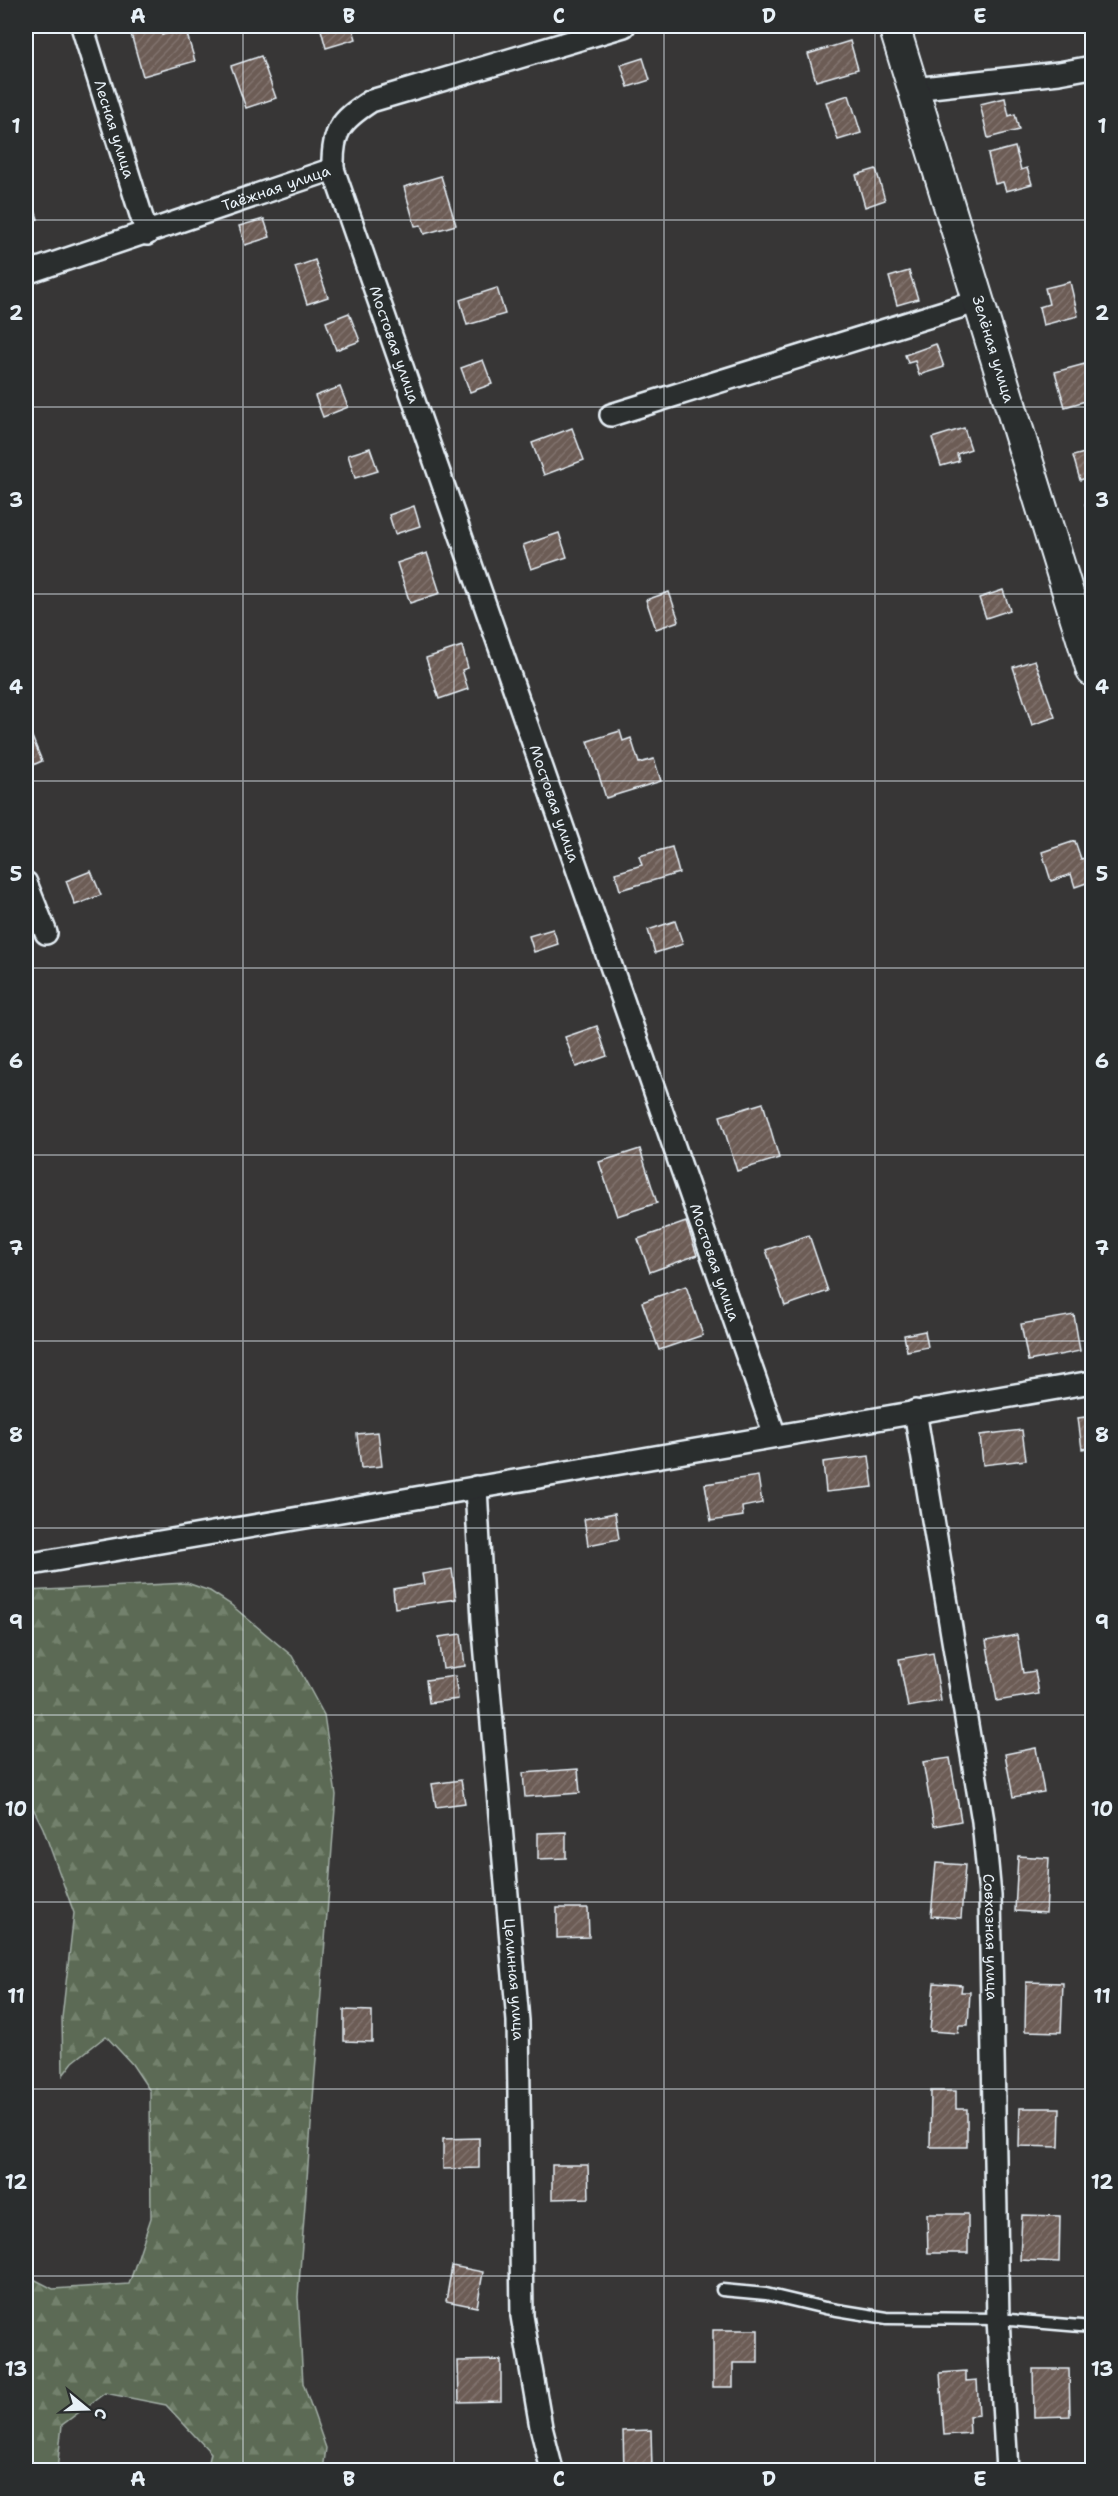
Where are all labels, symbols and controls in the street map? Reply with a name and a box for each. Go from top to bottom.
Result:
text: A [130,3,146,29]
text: B [343,3,355,29]
text: C [553,3,565,29]
text: D [762,3,776,29]
text: E [973,3,987,29]
street label: Лесная улица [89,77,139,182]
text: 1 [11,113,21,139]
text: 1 [1097,113,1107,139]
street label: Таёжная улица [219,160,334,216]
street label: Мостовая улица [365,283,424,407]
street label: Зелёная улица [967,293,1019,406]
text: 2 [9,300,23,326]
text: 2 [1095,300,1109,326]
text: 3 [9,487,23,513]
text: 3 [1095,487,1109,513]
text: 4 [9,674,23,700]
text: 4 [1095,674,1109,700]
street label: Мостовая улица [525,742,584,866]
text: 5 [10,861,22,887]
text: 5 [1096,861,1108,887]
text: 6 [9,1048,23,1074]
text: 6 [1095,1048,1109,1074]
street label: Мостовая улица [685,1201,744,1324]
text: 7 [9,1235,23,1261]
text: 7 [1095,1235,1109,1261]
text: 8 [9,1422,23,1448]
text: 8 [1095,1422,1109,1448]
text: 9 [9,1609,23,1635]
text: 9 [1095,1609,1109,1635]
text: 10 [5,1796,27,1822]
text: 10 [1091,1796,1113,1822]
street label: Совхозная улица [978,1873,1002,2001]
street label: Целинная улица [499,1917,528,2041]
text: 11 [7,1983,25,2009]
text: 11 [1093,1983,1111,2009]
text: 12 [5,2169,27,2195]
text: 12 [1091,2169,1113,2195]
text: 13 [5,2356,27,2382]
text: 13 [1091,2356,1113,2382]
north arrow [57,2379,117,2439]
text: С [89,2406,112,2422]
text: A [130,2466,146,2492]
text: B [343,2466,355,2492]
text: C [553,2466,565,2492]
text: D [762,2466,776,2492]
text: E [973,2466,987,2492]

